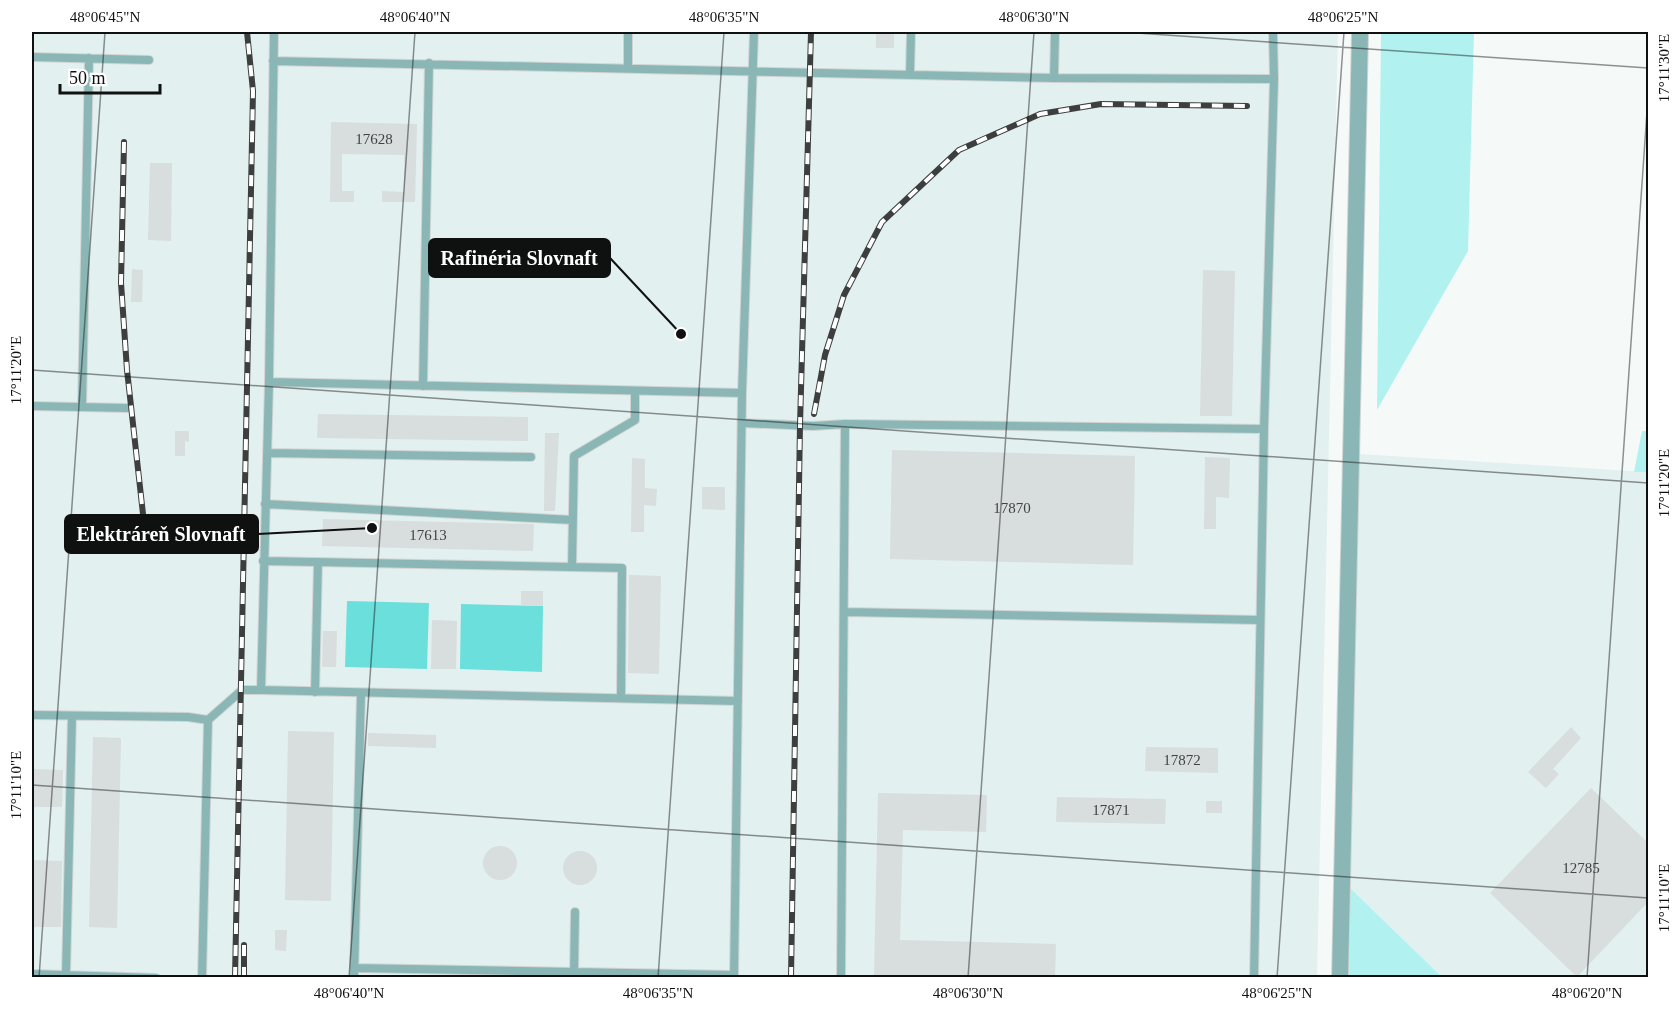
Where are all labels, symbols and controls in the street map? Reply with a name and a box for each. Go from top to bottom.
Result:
text: 48°06'45"N [70,9,140,25]
text: 48°06'40"N [380,9,450,25]
text: 48°06'35"N [689,9,759,25]
text: 48°06'30"N [999,9,1069,25]
text: 48°06'25"N [1308,9,1378,25]
text: 17°11'30"E [1656,34,1672,102]
scale bar [60,57,160,95]
text: 50 m [69,68,106,88]
house number: 17628 [355,131,393,147]
callout: Rafinéria Slovnaft [429,239,610,277]
text: Rafinéria Slovnaft [440,247,598,269]
text: 17°11'20"E [8,336,24,404]
text: 17°11'20"E [1656,449,1672,517]
house number: 17870 [993,500,1031,516]
callout: Elektráreň Slovnaft [65,515,258,553]
text: Elektráreň Slovnaft [76,523,246,545]
house number: 17613 [409,527,447,543]
text: 17°11'10"E [8,751,24,819]
house number: 17872 [1163,752,1201,768]
house number: 17871 [1092,802,1130,818]
house number: 12785 [1562,860,1600,876]
text: 17°11'10"E [1656,864,1672,932]
text: 48°06'40"N [314,985,384,1001]
text: 48°06'35"N [623,985,693,1001]
text: 48°06'30"N [933,985,1003,1001]
text: 48°06'25"N [1242,985,1312,1001]
text: 48°06'20"N [1552,985,1622,1001]

